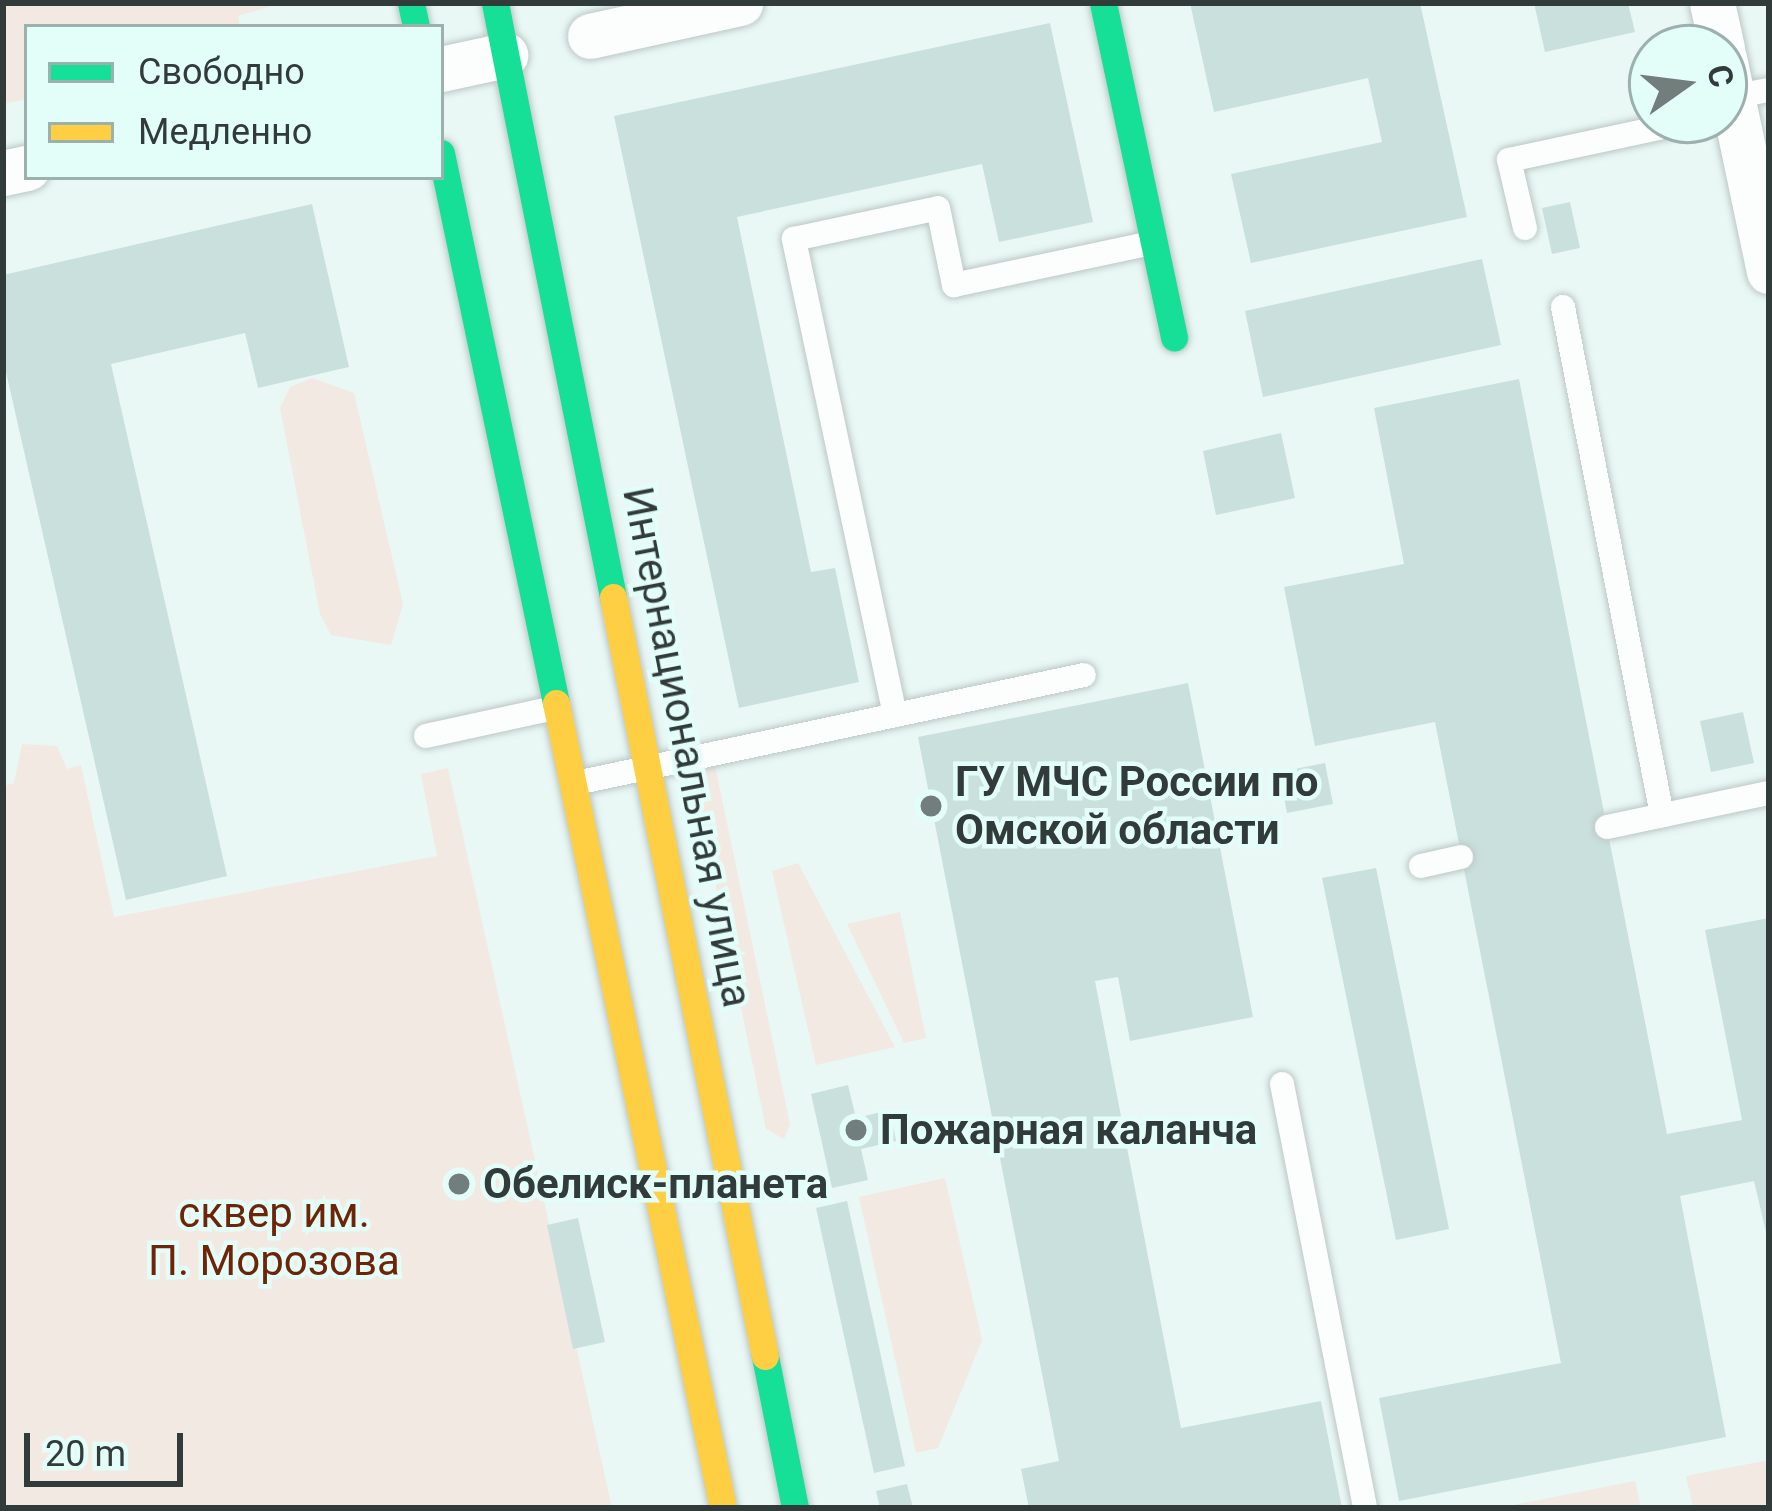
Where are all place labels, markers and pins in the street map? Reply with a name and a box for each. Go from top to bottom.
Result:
place label: ГУ МЧС России по Омской области [955,757,1318,856]
marker: ГУ МЧС России по Омской области [918,793,944,819]
place label: Пожарная каланча [880,1105,1257,1155]
marker: Пожарная каланча [843,1117,869,1143]
place label: Обелиск-планета [483,1159,828,1209]
marker: Обелиск-планета [446,1171,472,1197]

